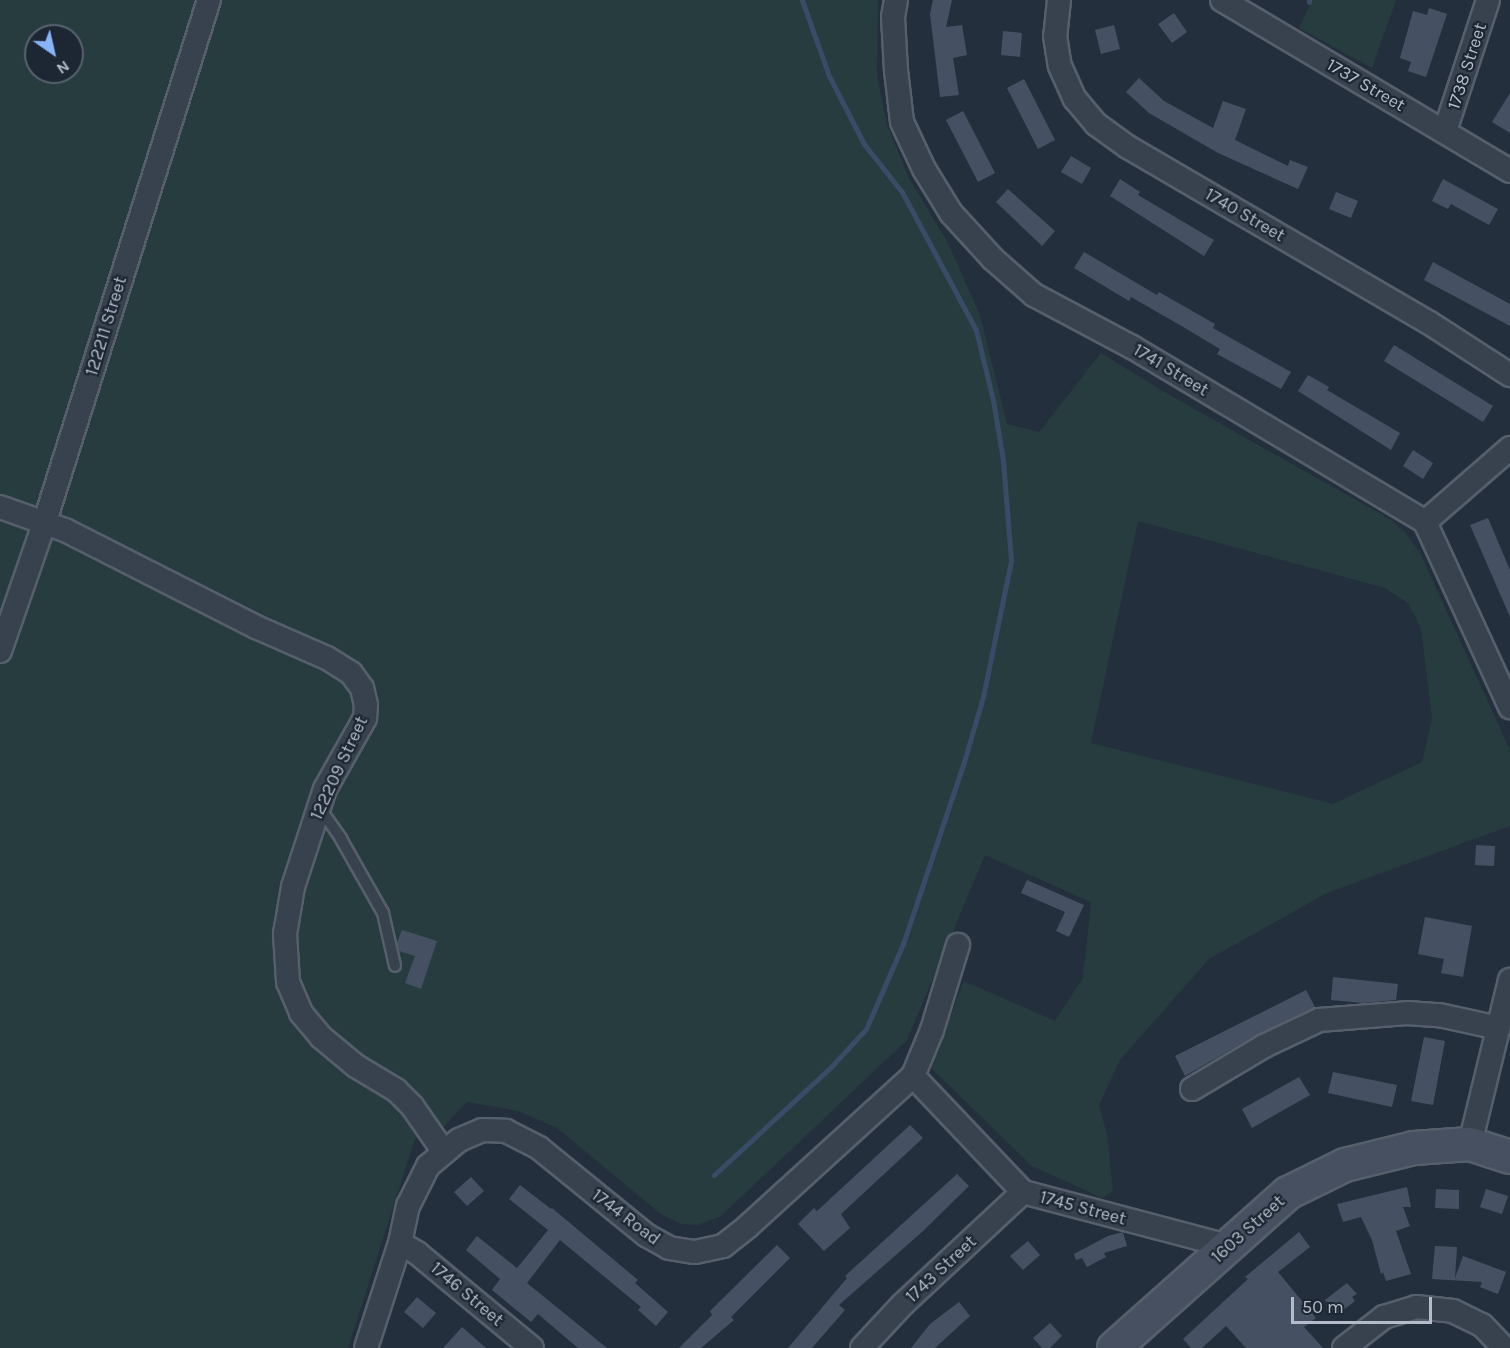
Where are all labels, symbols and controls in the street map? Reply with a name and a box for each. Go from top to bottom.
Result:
street label: 1738 Street [1443,20,1491,112]
north arrow [24,24,84,84]
street label: 1737 Street [1323,54,1409,116]
text: N [53,57,73,79]
street label: 1740 Street [1201,183,1289,247]
street label: 122211 Street [81,274,131,378]
street label: 1741 Street [1129,339,1213,401]
street label: 122209 Street [306,713,372,823]
street label: 1744 Road [587,1184,665,1250]
street label: 1745 Street [1038,1186,1128,1230]
street label: 1603 Street [1207,1190,1289,1268]
street label: 1743 Street [901,1231,981,1307]
street label: 1746 Street [426,1257,508,1331]
scale bar [1294,1285,1435,1323]
text: 50 m [1302,1296,1344,1318]

